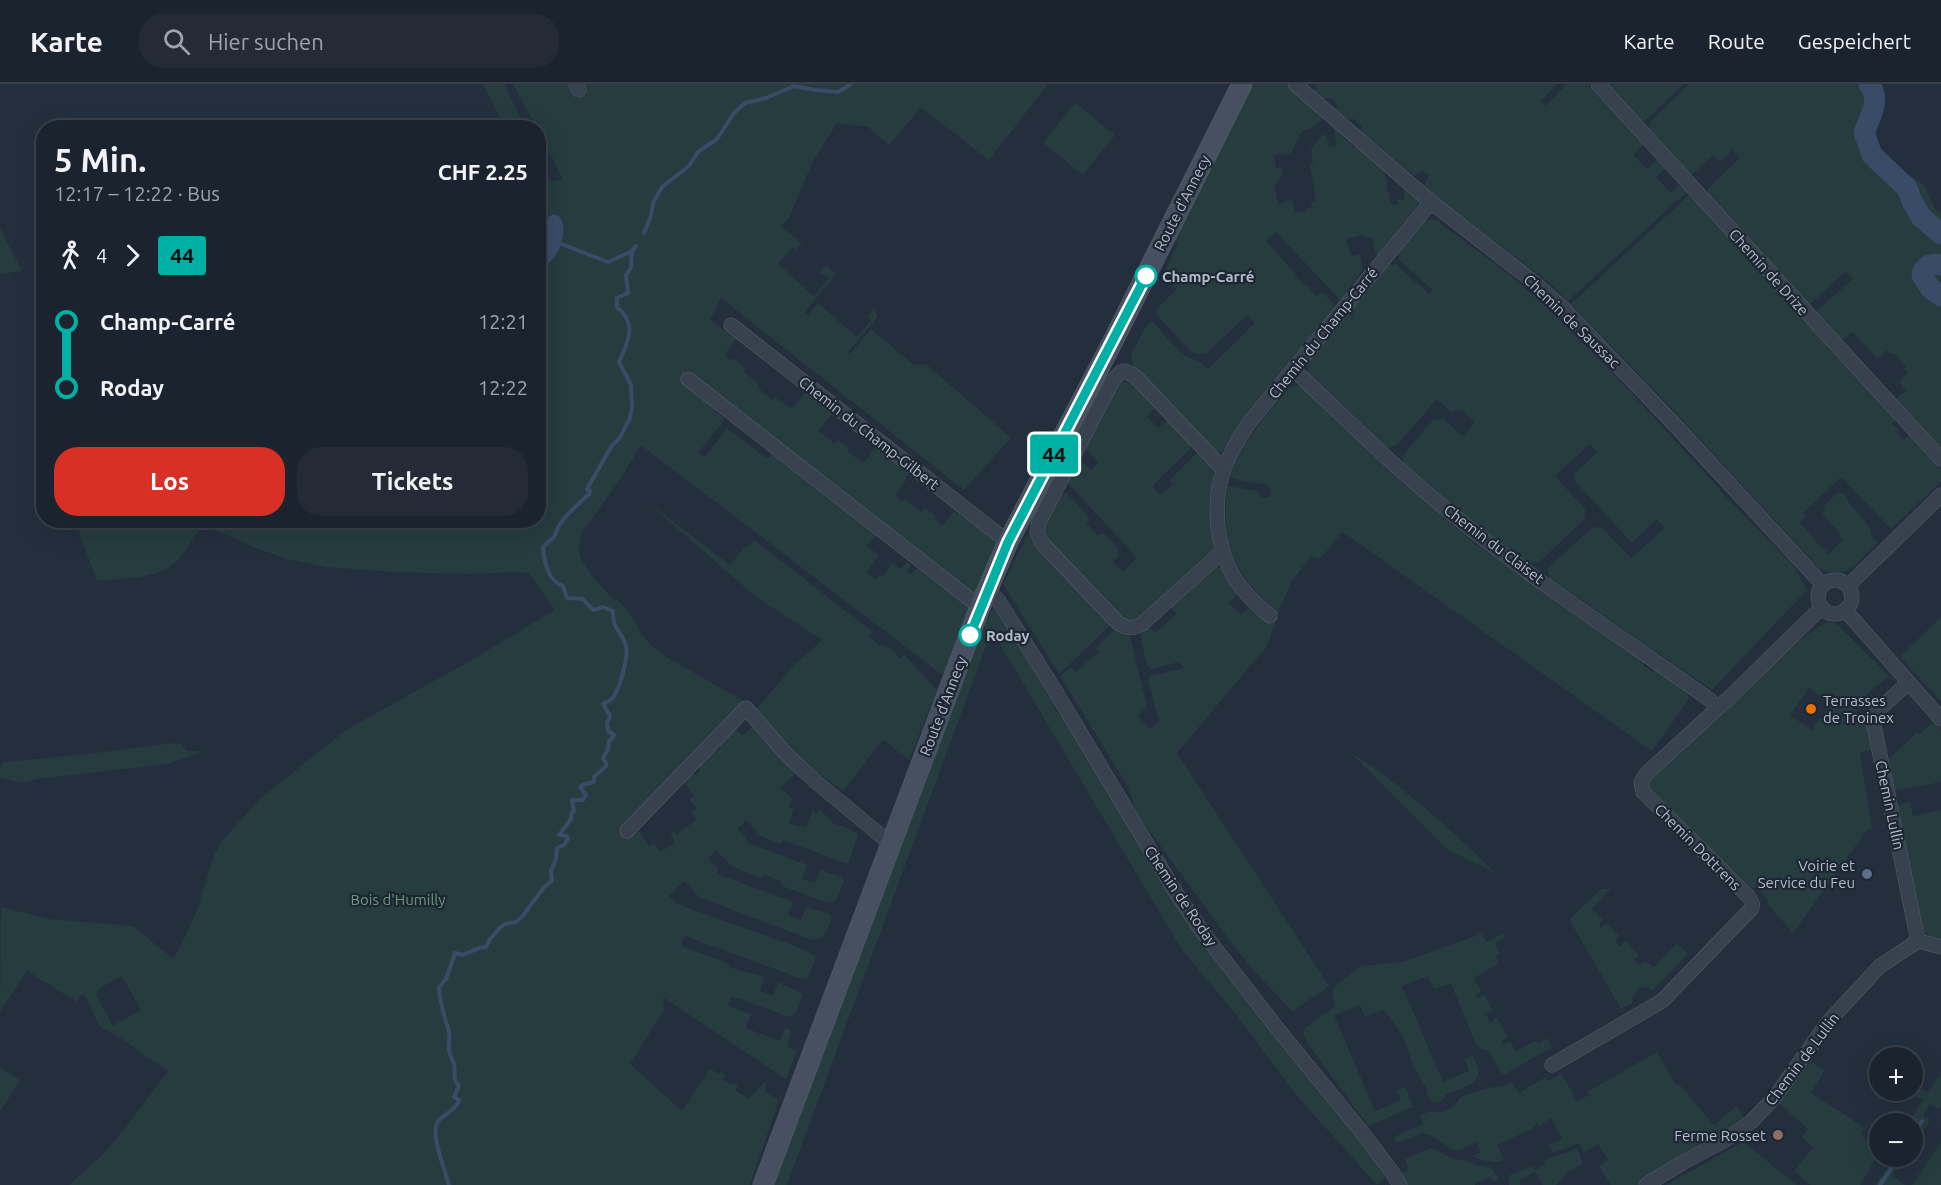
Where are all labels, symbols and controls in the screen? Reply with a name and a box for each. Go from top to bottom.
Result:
search box [139,14,559,68]
icon: search [160,25,193,58]
text: Karte [30,26,103,57]
text: Hier suchen [208,29,324,54]
text: Karte [1623,29,1675,53]
text: Route [1708,29,1765,53]
text: Gespeichert [1798,29,1911,53]
text: 5 Min. [54,141,146,178]
street label: Route d'Annecy [1151,152,1213,254]
text: CHF 2.25 [438,159,528,184]
text: 12:17 – 12:22 · Bus [54,182,220,205]
street label: Chemin de Drize [1726,225,1812,319]
icon: walk [54,239,87,272]
icon: forward [116,239,149,272]
text: 44 [170,243,194,267]
text: 4 [96,244,107,267]
street label: Chemin du Champ-Carré [1265,264,1381,402]
marker: Champ-Carré [1135,265,1157,287]
place label: Champ-Carré [1162,268,1254,285]
street label: Chemin de Saussac [1520,271,1624,371]
text: Champ-Carré [100,309,236,334]
text: 12:21 [478,310,528,333]
street label: Chemin du Champ-Gilbert [796,373,943,493]
text: Roday [100,375,164,400]
text: 12:22 [478,376,528,399]
line badge: 44 [1027,434,1081,473]
text: 44 [1042,442,1066,466]
button: Los [54,447,285,516]
button: Tickets [297,447,528,516]
street label: Chemin du Claiset [1441,501,1547,587]
marker: Roday [959,624,981,646]
place label: Roday [986,627,1030,644]
street label: Route d'Annecy [916,654,970,758]
place label: Terrasses de Troinex [1823,692,1894,726]
marker: Terrasses de Troinex [1804,702,1818,716]
street label: Chemin Lullin [1872,759,1908,851]
street label: Chemin Dottrens [1651,800,1745,894]
street label: Chemin de Roday [1141,843,1221,949]
place label: Voirie et Service du Feu [1758,857,1855,891]
marker: Voirie et Service du Feu [1860,867,1874,881]
park label: Bois d'Humilly [351,891,445,908]
street label: Chemin de Lullin [1762,1009,1842,1109]
map controls [1869,1047,1923,1167]
button: + [1869,1047,1923,1101]
button: − [1869,1113,1923,1167]
place label: Ferme Rosset [1674,1127,1766,1144]
marker: Ferme Rosset [1771,1128,1785,1142]

